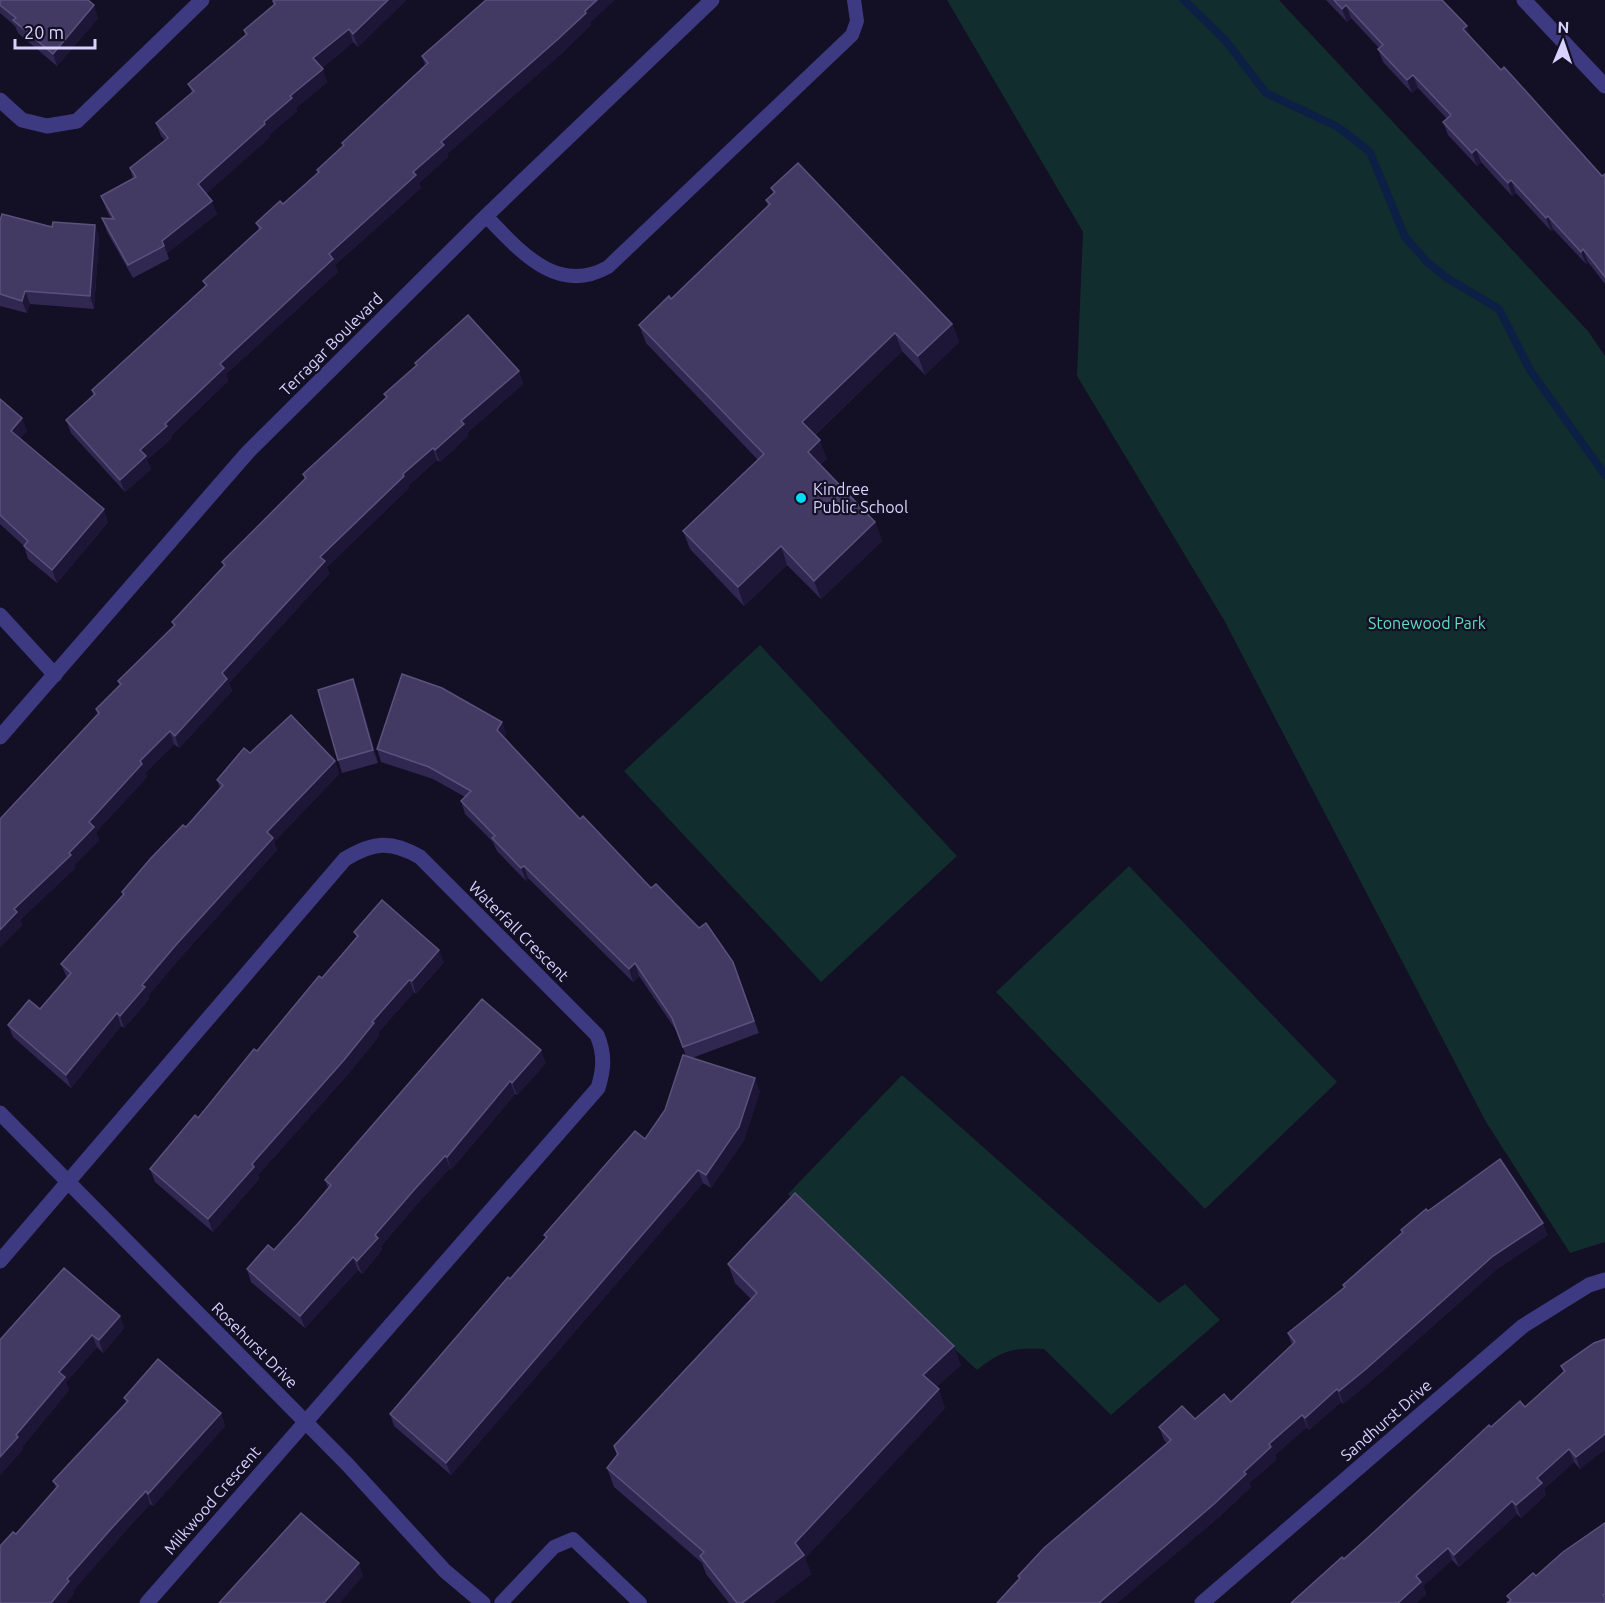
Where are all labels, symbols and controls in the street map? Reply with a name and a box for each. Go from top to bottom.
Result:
scale bar [15,12,94,50]
north arrow [1533,12,1593,72]
text: N [1557,18,1570,36]
text: 20 m [24,22,64,42]
street label: Terragar Boulevard [276,289,386,399]
place label: Kindree Public School [813,480,908,516]
marker: Kindree Public School [794,491,808,505]
park label: Stonewood Park [1368,614,1486,632]
street label: Waterfall Crescent [465,877,573,985]
street label: Rosehurst Drive [208,1298,302,1392]
street label: Sandhurst Drive [1337,1376,1435,1464]
street label: Milkwood Crescent [160,1442,264,1558]

